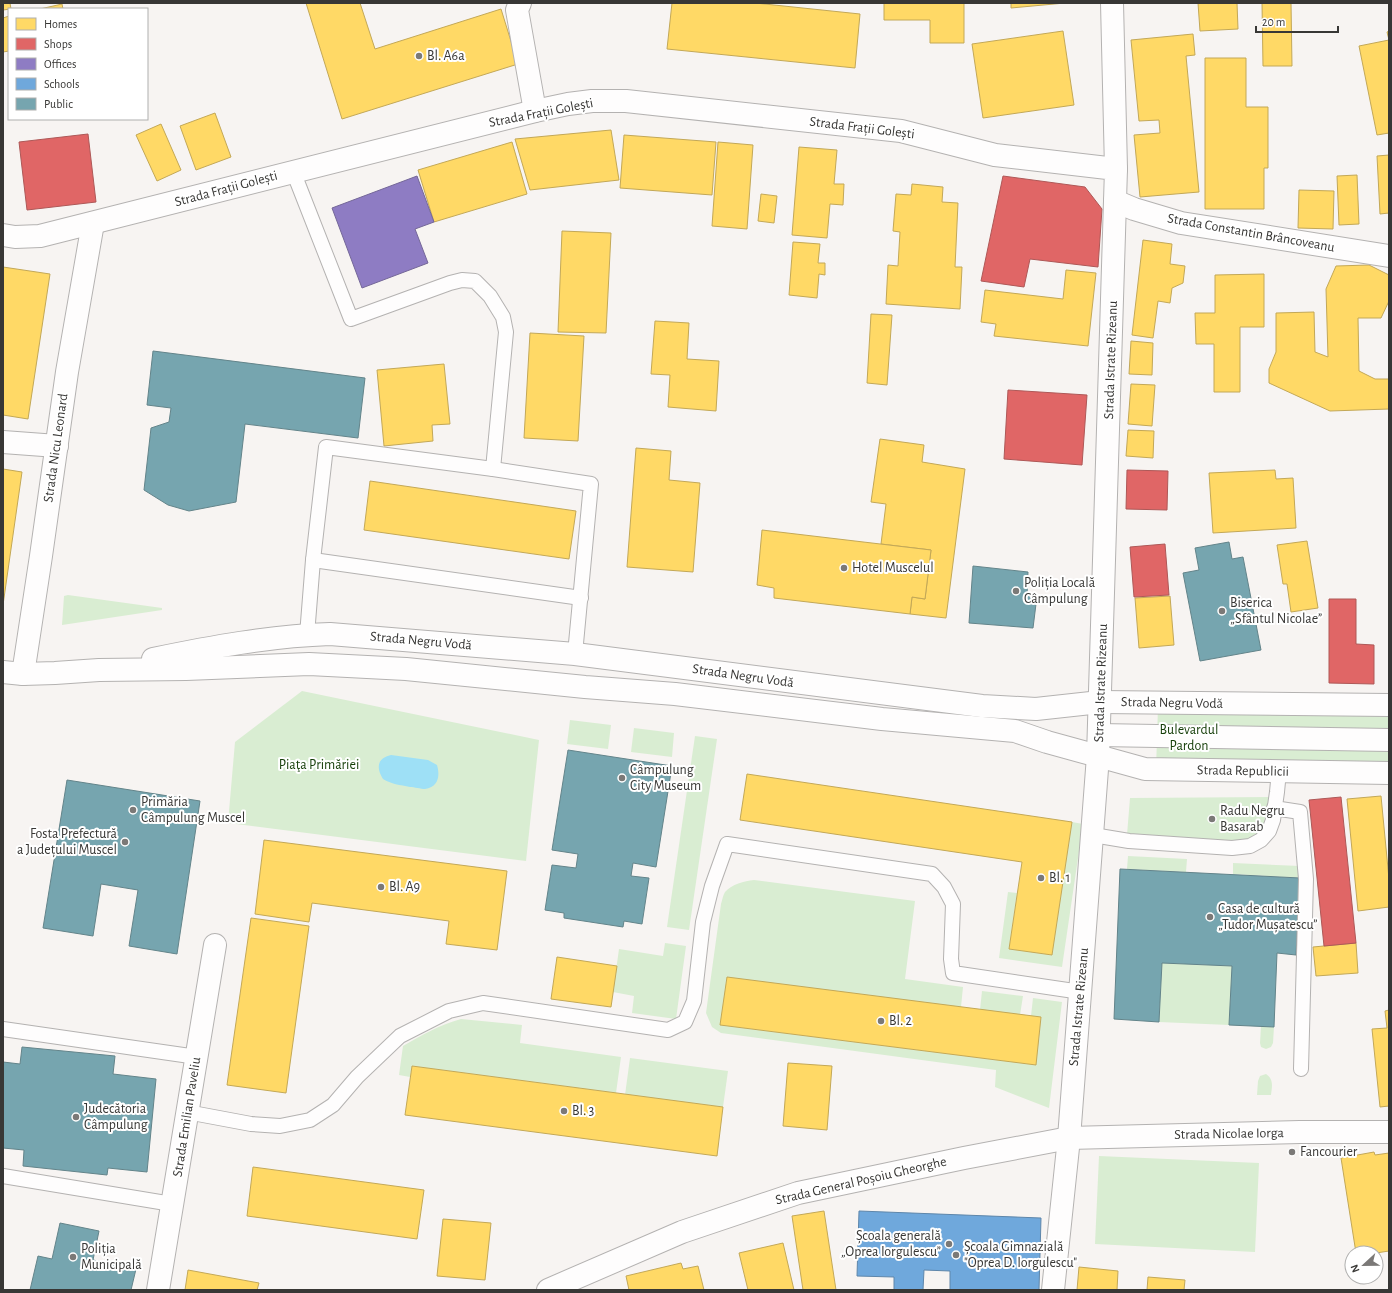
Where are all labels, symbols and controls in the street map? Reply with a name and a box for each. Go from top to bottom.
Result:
legend [8,8,148,120]
scale bar [1256,8,1338,34]
text: 20 m [1262,16,1285,28]
text: Homes [44,18,77,30]
text: Shops [44,38,72,50]
place label: Bl. A6a [427,49,465,63]
marker: Bl. A6a [414,51,424,61]
text: Offices [44,58,77,70]
text: Schools [44,78,79,90]
street label: Strada Frații Golești [488,96,594,131]
text: Public [44,98,73,110]
street label: Strada Frații Golești [808,115,915,142]
street label: Strada Frații Golești [173,169,279,210]
street label: Strada Constantin Brâncoveanu [1166,211,1336,255]
street label: Strada Istrate Rizeanu [1102,300,1120,420]
street label: Strada Nicu Leonard [41,393,71,503]
place label: Hotel Muscelul [852,561,934,575]
marker: Hotel Muscelul [839,563,849,573]
place label: Poliția Locală Câmpulung [1024,576,1096,606]
marker: Poliția Locală Câmpulung [1011,586,1021,596]
place label: Biserica „Sfântul Nicolae” [1230,596,1322,626]
marker: Biserica „Sfântul Nicolae” [1217,606,1227,616]
street label: Strada Istrate Rizeanu [1092,623,1110,743]
street label: Strada Negru Vodă [369,630,473,652]
street label: Strada Negru Vodă [691,662,795,690]
street label: Strada Negru Vodă [1121,695,1224,711]
park label: Bulevardul Pardon [1160,723,1218,753]
park label: Piaţa Primăriei [279,758,359,772]
place label: Câmpulung City Museum [630,763,701,793]
street label: Strada Republicii [1197,763,1289,779]
marker: Câmpulung City Museum [617,773,627,783]
place label: Primăria Câmpulung Muscel [141,795,245,825]
place label: Radu Negru Basarab [1220,804,1285,834]
marker: Primăria Câmpulung Muscel [128,805,138,815]
marker: Radu Negru Basarab [1207,814,1217,824]
place label: Fosta Prefectură a Județului Muscel [17,827,118,858]
marker: Fosta Prefectură a Județului Muscel [120,837,130,847]
place label: Bl. 1 [1049,871,1070,885]
marker: Bl. 1 [1036,873,1046,883]
place label: Bl. A9 [389,880,420,894]
marker: Bl. A9 [376,882,386,892]
place label: Casa de cultură „Tudor Mușatescu” [1218,902,1317,933]
marker: Casa de cultură „Tudor Mușatescu” [1205,912,1215,922]
street label: Strada Istrate Rizeanu [1067,947,1091,1067]
place label: Bl. 2 [889,1014,912,1028]
marker: Bl. 2 [876,1016,886,1026]
street label: Strada Emilian Paveliu [171,1056,203,1178]
place label: Judecătoria Câmpulung [84,1102,148,1132]
place label: Bl. 3 [572,1104,594,1118]
marker: Bl. 3 [559,1106,569,1116]
marker: Judecătoria Câmpulung [71,1112,81,1122]
street label: Strada Nicolae Iorga [1174,1126,1284,1142]
place label: Fancourier [1300,1145,1358,1159]
marker: Fancourier [1287,1147,1297,1157]
street label: Strada General Poșoiu Gheorghe [774,1154,948,1208]
place label: Școala generală „Oprea Iorgulescu” [841,1229,942,1259]
marker: Școala generală „Oprea Iorgulescu” [944,1239,954,1249]
place label: Școala Gimnazială "Oprea D. Iorgulescu" [964,1240,1077,1270]
place label: Poliția Municipală [81,1242,142,1272]
north arrow [1344,1245,1384,1285]
marker: Școala Gimnazială "Oprea D. Iorgulescu" [951,1250,961,1260]
marker: Poliția Municipală [68,1252,78,1262]
text: N [1349,1263,1362,1274]

